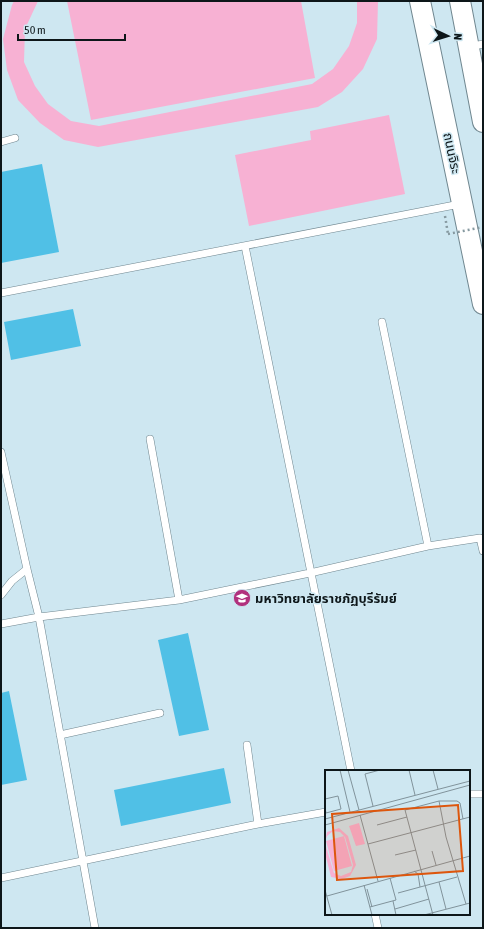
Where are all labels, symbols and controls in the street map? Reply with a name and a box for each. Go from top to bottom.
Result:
scale bar [18,16,125,42]
north arrow [428,16,468,56]
text: 50 m [24,23,46,37]
text: N [452,33,464,40]
street label: ถนนจิระ [440,131,464,175]
school or university icon: มหาวิทยาลัยราชภัฏบุรีรัมย์ [232,588,252,608]
place label: มหาวิทยาลัยราชภัฏบุรีรัมย์ [255,591,397,606]
inset map [325,770,470,915]

